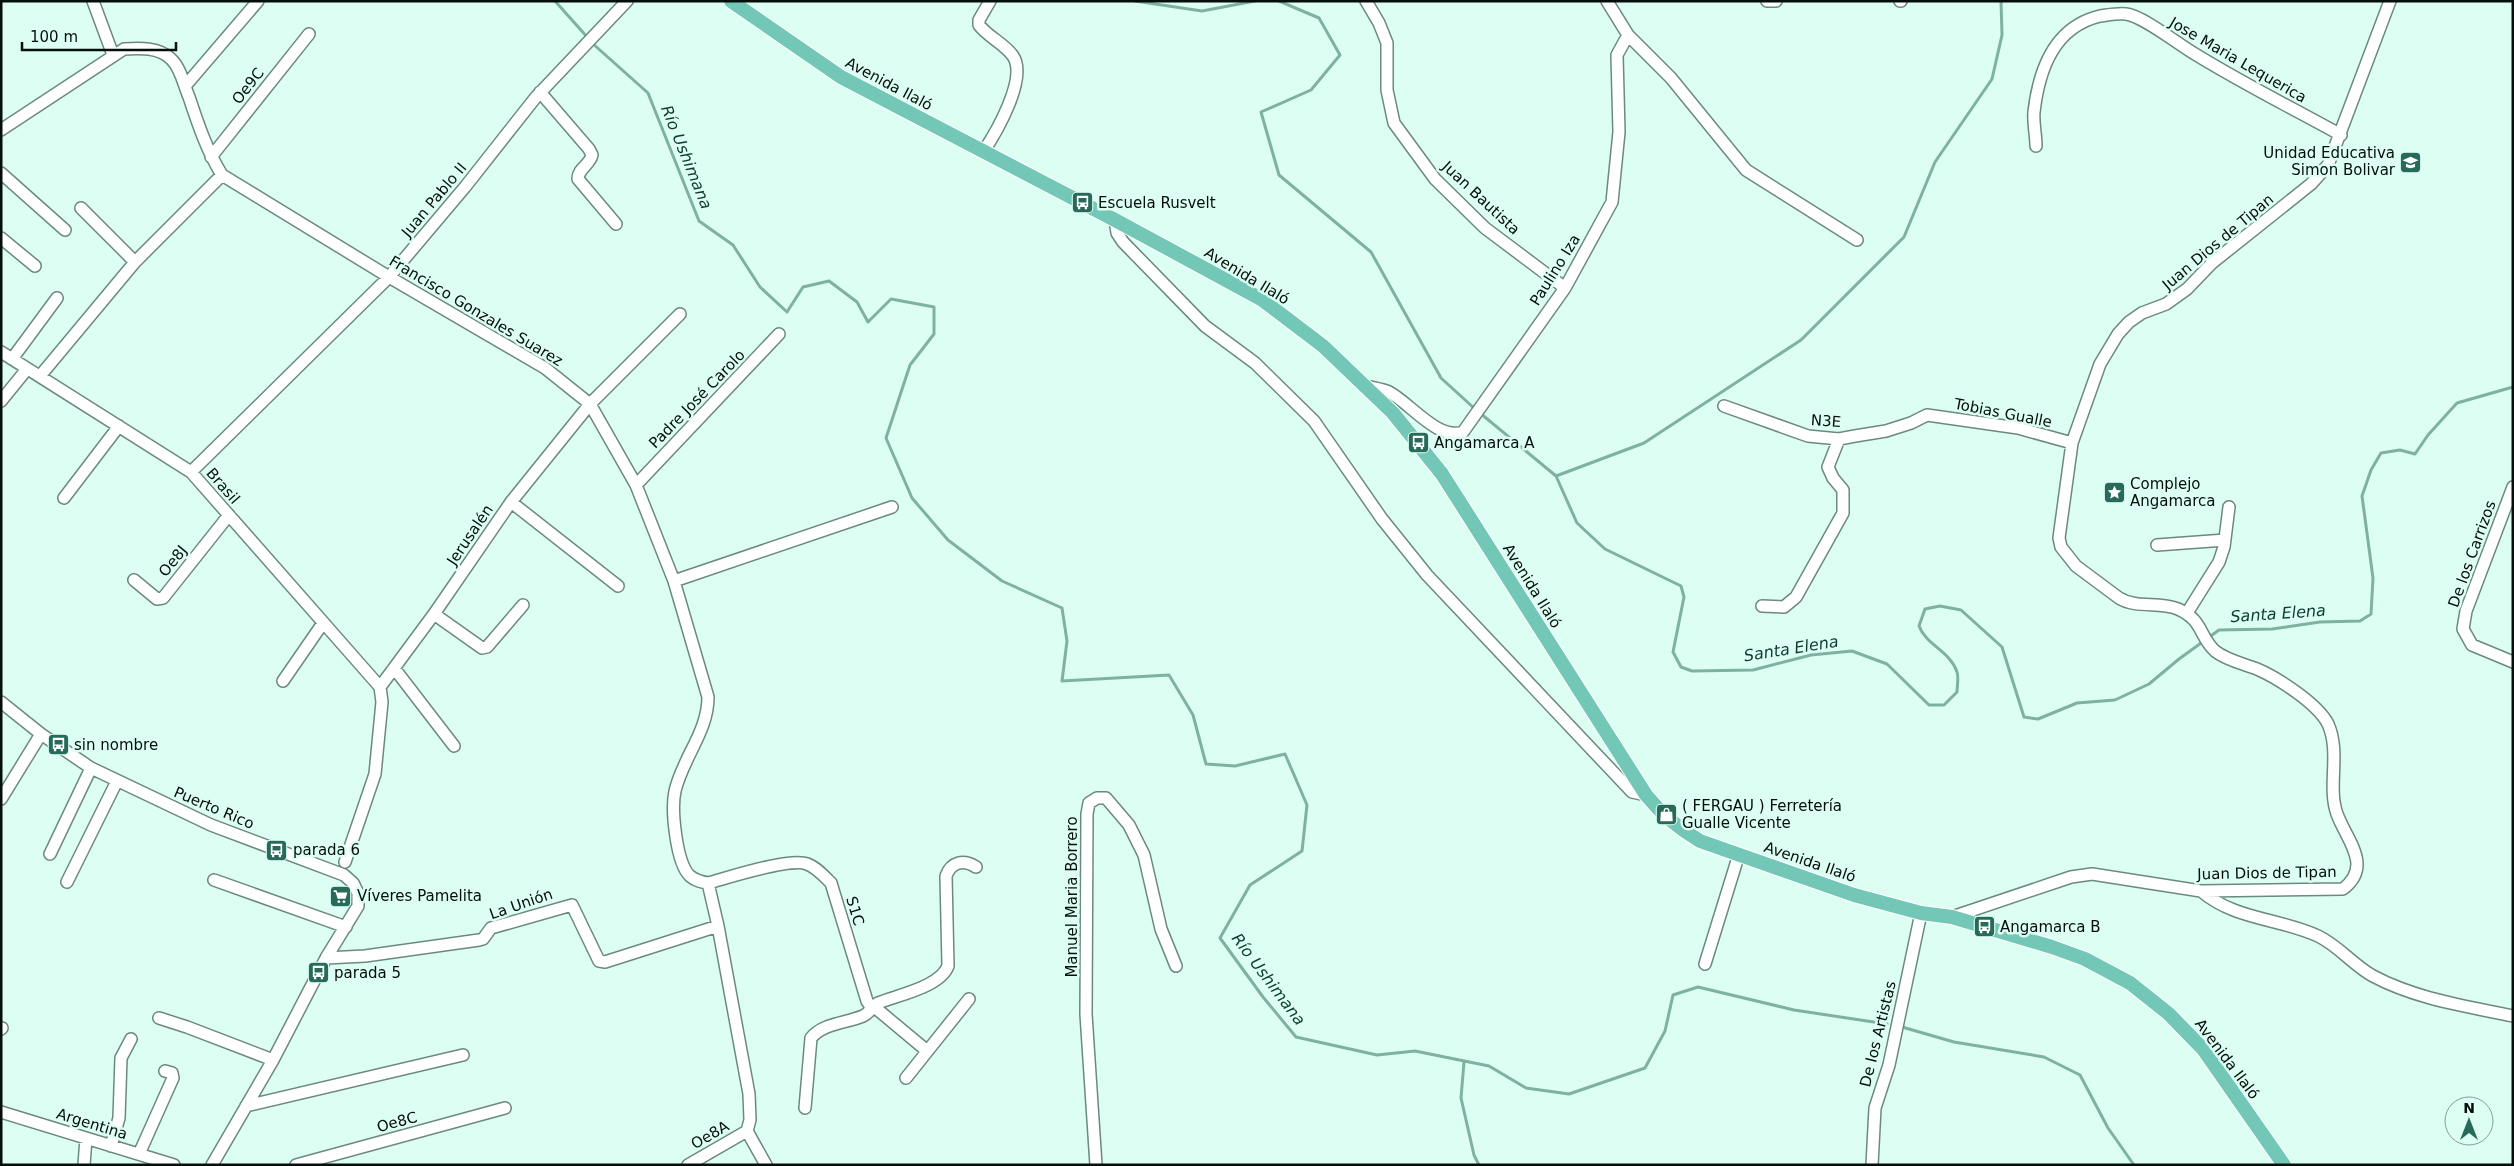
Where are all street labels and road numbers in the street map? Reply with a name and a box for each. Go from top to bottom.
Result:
street label: Jose Maria Lequerica [2165,13,2310,107]
street label: Avenida Ilaló [842,54,936,114]
street label: Oe9C [228,64,268,108]
street label: Juan Bautista [1438,157,1523,238]
street label: Juan Pablo II [397,159,470,242]
street label: Juan Dios de Tipan [2158,190,2277,294]
street label: Paulino Iza [1526,231,1584,309]
street label: Avenida Ilaló [1201,244,1293,308]
street label: Francisco Gonzales Suarez [386,252,566,370]
street label: Padre José Carolo [645,346,749,452]
street label: Tobias Gualle [1952,395,2053,431]
street label: N3E [1810,411,1842,431]
street label: Brasil [202,464,244,508]
street label: De los Carrizos [2444,498,2500,610]
street label: Jerusalén [443,501,497,570]
street label: Avenida Ilaló [1499,541,1565,631]
street label: Oe8J [155,542,191,580]
street label: Puerto Rico [171,783,257,833]
street label: Manuel Maria Borrero [1063,816,1081,978]
street label: Avenida Ilaló [1762,838,1858,886]
street label: Juan Dios de Tipan [2196,863,2337,883]
street label: La Unión [487,885,555,923]
street label: S1C [842,894,868,928]
street label: De los Artistas [1856,979,1900,1089]
street label: Avenida Ilaló [2191,1015,2263,1103]
street label: Argentina [54,1105,130,1143]
street label: Oe8C [375,1108,419,1136]
street label: Oe8A [688,1117,733,1153]

